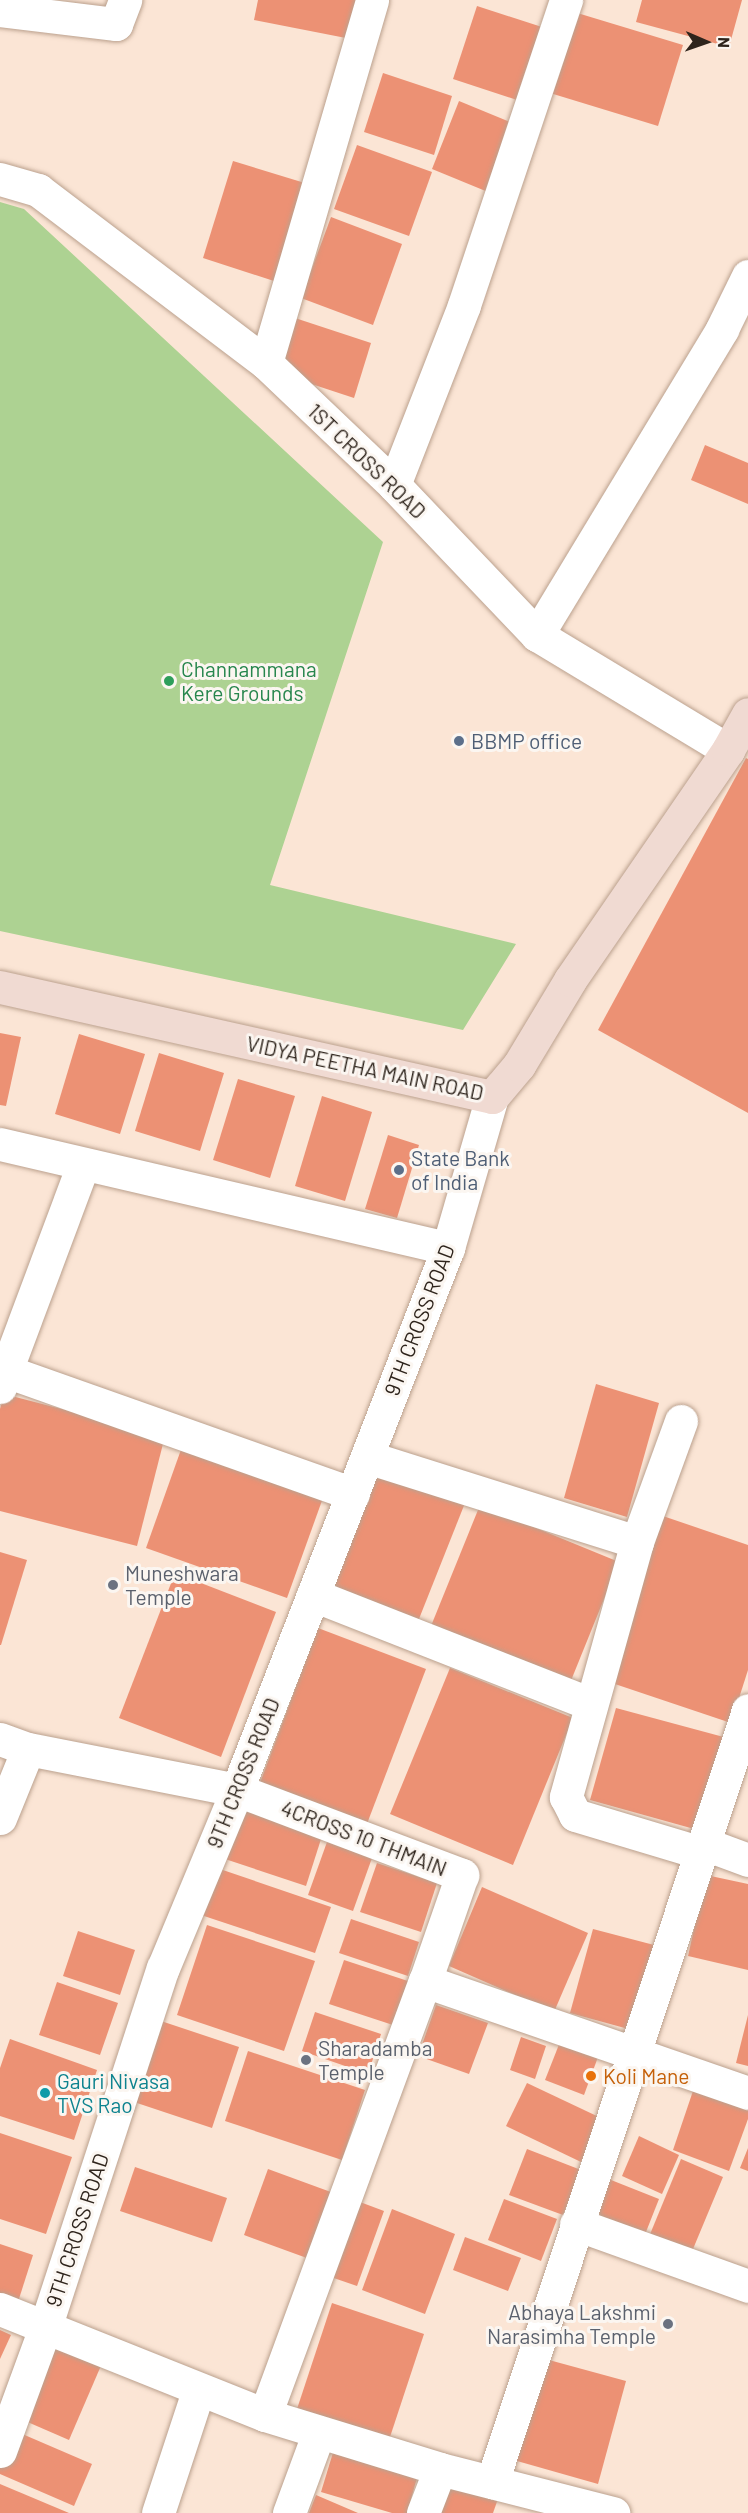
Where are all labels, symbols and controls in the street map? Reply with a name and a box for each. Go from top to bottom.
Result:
north arrow [676,12,736,72]
text: N [715,37,734,48]
street label: 1ST CROSS ROAD [303,398,431,524]
place label: Channammana Kere Grounds [181,656,317,706]
marker: Channammana Kere Grounds [162,674,176,688]
place label: BBMP office [471,728,582,754]
marker: BBMP office [452,734,466,748]
street label: VIDYA PEETHA MAIN ROAD [244,1031,486,1105]
place label: State Bank of India [411,1145,510,1195]
marker: State Bank of India [392,1163,406,1177]
street label: 9TH CROSS ROAD [379,1241,459,1399]
place label: Muneshwara Temple [125,1560,239,1610]
marker: Muneshwara Temple [106,1578,120,1592]
street label: 9TH CROSS ROAD [201,1694,285,1852]
street label: 4CROSS 10 THMAIN [278,1795,450,1881]
place label: Sharadamba Temple [318,2035,432,2085]
marker: Sharadamba Temple [299,2053,313,2067]
place label: Koli Mane [603,2063,689,2089]
place label: Gauri Nivasa TVS Rao [57,2068,170,2118]
marker: Koli Mane [584,2069,598,2083]
marker: Gauri Nivasa TVS Rao [38,2086,52,2100]
street label: 9TH CROSS ROAD [40,2150,114,2310]
place label: Abhaya Lakshmi Narasimha Temple [487,2299,656,2349]
marker: Abhaya Lakshmi Narasimha Temple [661,2317,675,2331]

